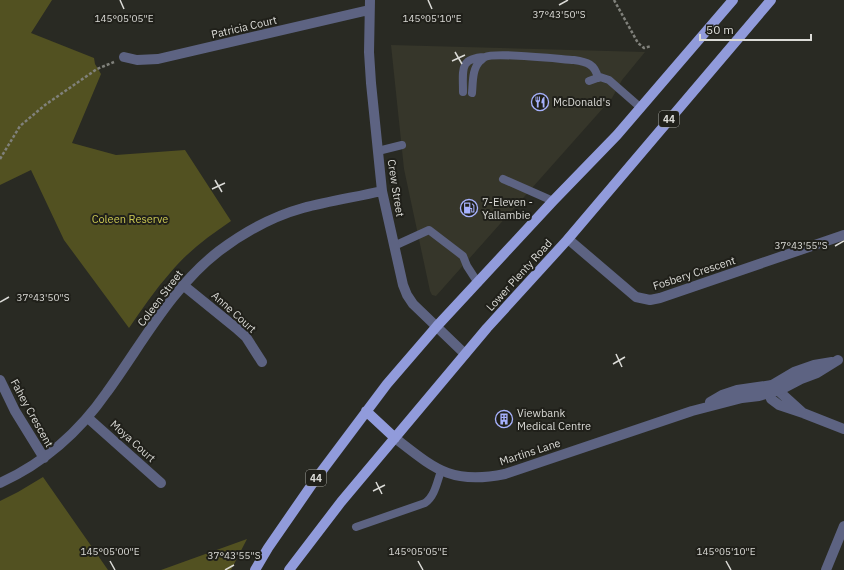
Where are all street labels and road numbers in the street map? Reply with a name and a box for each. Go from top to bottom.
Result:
street label: Patricia Court [210,13,278,41]
road number: 44 [659,111,679,127]
street label: Crew Street [385,158,407,218]
street label: Lower Plenty Road [483,236,555,314]
street label: Fosbery Crescent [651,253,737,293]
street label: Coleen Street [134,267,186,329]
street label: Anne Court [209,288,259,336]
street label: Fahey Crescent [8,376,57,450]
street label: Moya Court [107,417,159,465]
street label: Martins Lane [498,436,562,468]
road number: 44 [306,470,326,486]

